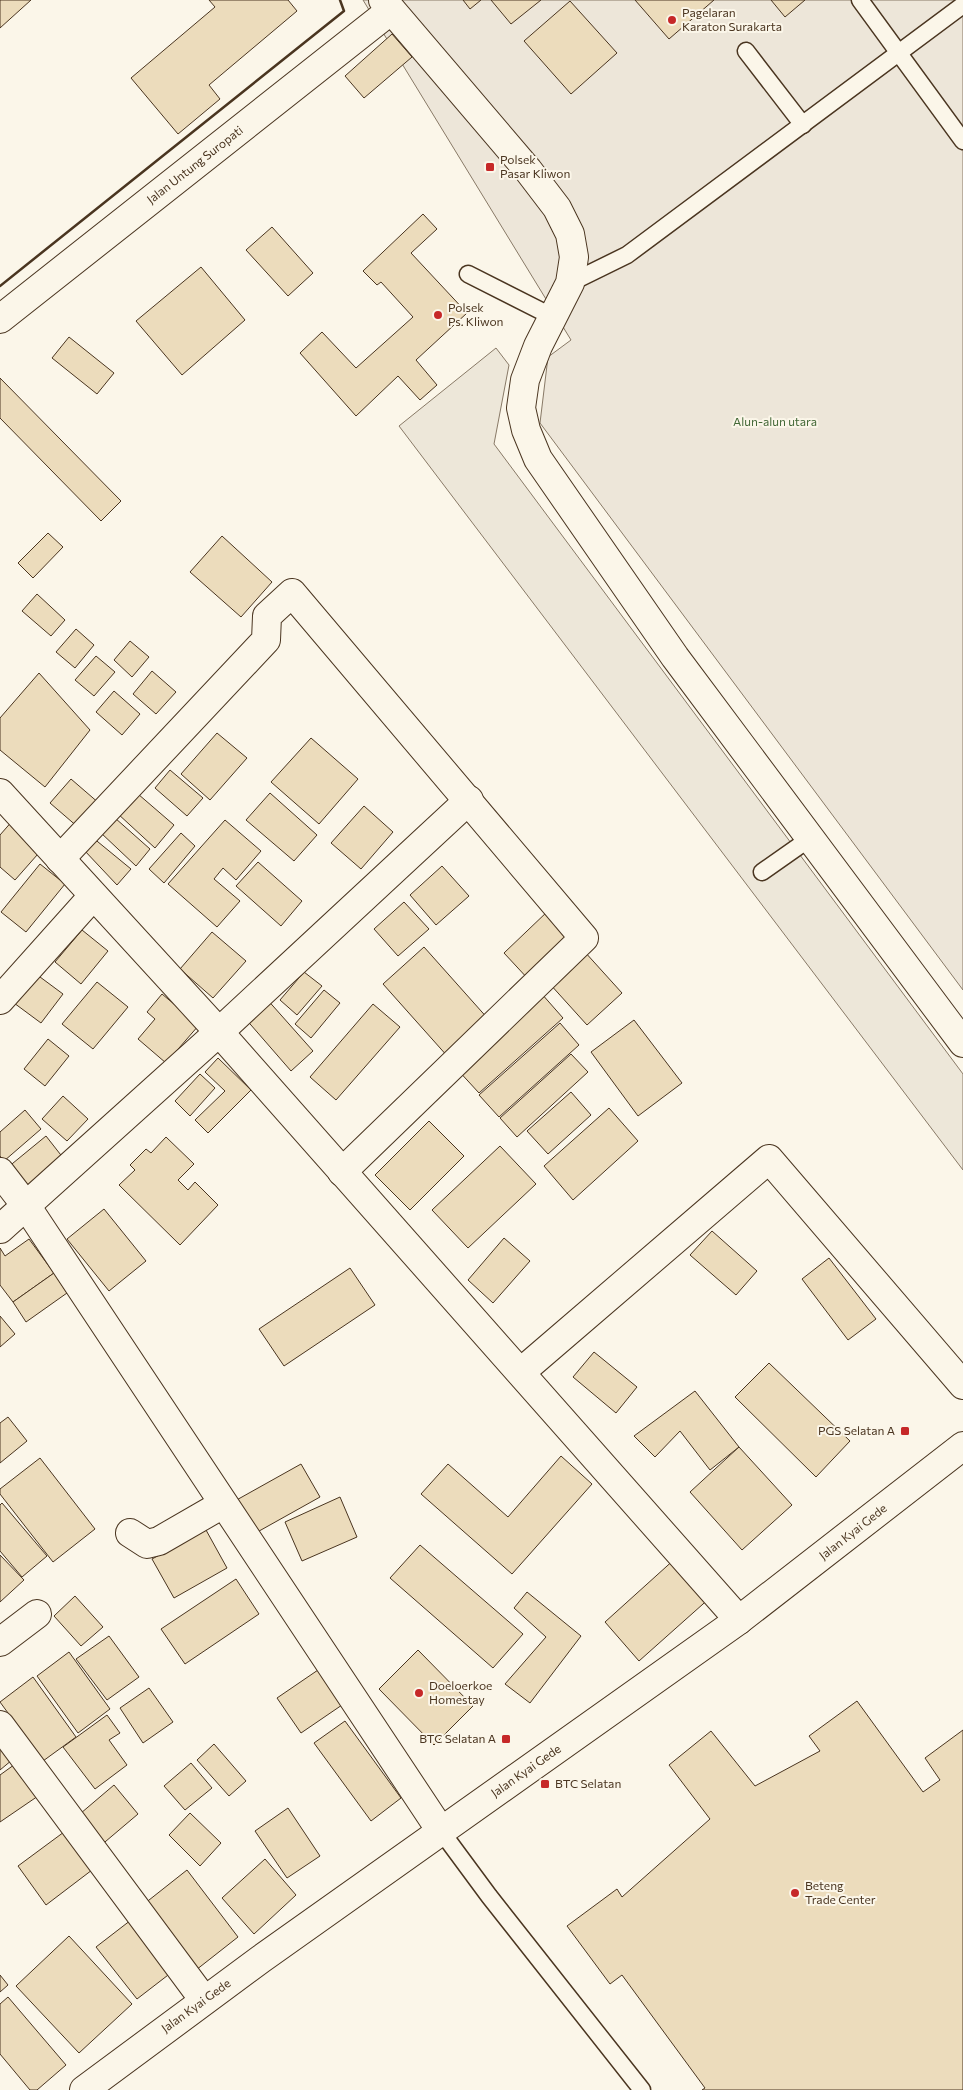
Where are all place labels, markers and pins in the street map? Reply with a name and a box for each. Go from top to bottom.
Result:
place label: Pagelaran Karaton Surakarta [682,5,782,33]
marker: Pagelaran Karaton Surakarta [666,14,678,26]
place label: Polsek Pasar Kliwon [500,152,570,180]
marker: Polsek Pasar Kliwon [484,161,496,173]
place label: Polsek Ps. Kliwon [448,300,503,328]
marker: Polsek Ps. Kliwon [432,309,444,321]
place label: PGS Selatan A [818,1423,895,1437]
marker: PGS Selatan A [899,1425,911,1437]
place label: Doeloerkoe Homestay [429,1678,492,1706]
marker: Doeloerkoe Homestay [413,1687,425,1699]
place label: BTC Selatan A [419,1731,496,1745]
marker: BTC Selatan A [500,1733,512,1745]
place label: BTC Selatan [555,1776,621,1790]
marker: BTC Selatan [539,1778,551,1790]
place label: Beteng Trade Center [805,1878,876,1906]
marker: Beteng Trade Center [789,1887,801,1899]

